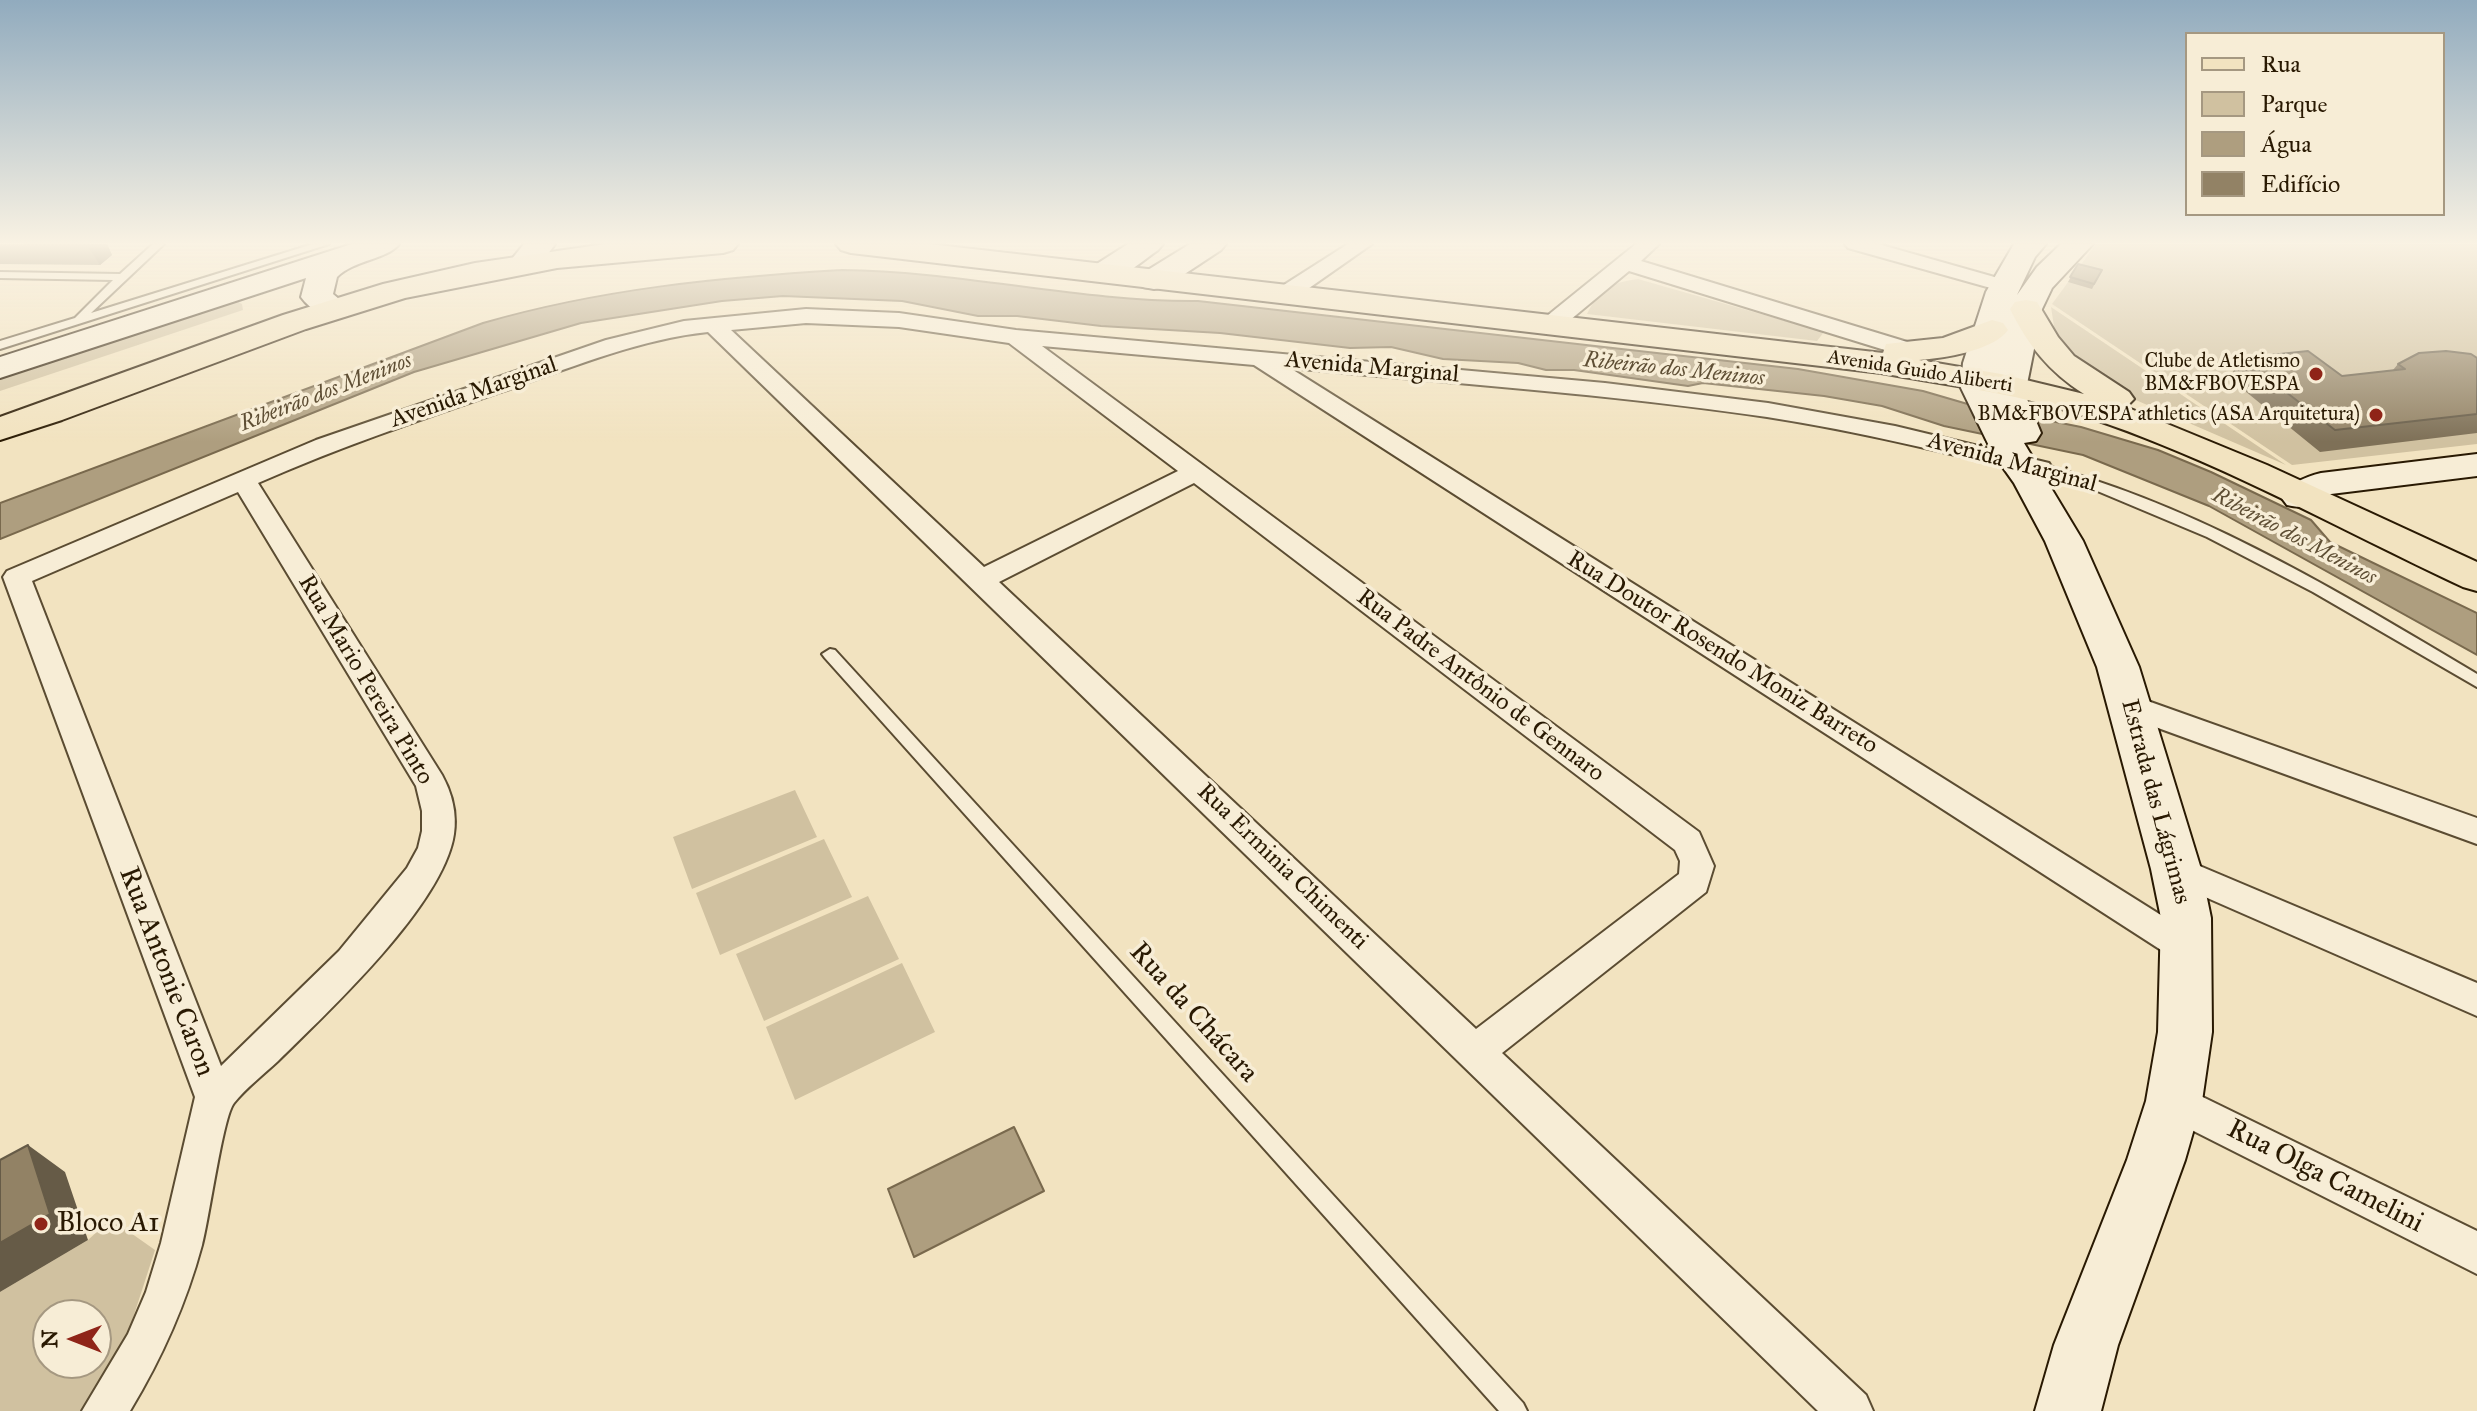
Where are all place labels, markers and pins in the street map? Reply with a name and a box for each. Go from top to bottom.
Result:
place label: Clube de Atletismo BM&FBOVESPA [2144,350,2300,397]
marker: Clube de Atletismo BM&FBOVESPA [2307,365,2325,383]
place label: BM&FBOVESPA athletics (ASA Arquitetura) [1978,403,2360,427]
marker: BM&FBOVESPA athletics (ASA Arquitetura) [2367,406,2385,424]
place label: Bloco A1 [57,1207,159,1241]
marker: Bloco A1 [32,1215,50,1233]

